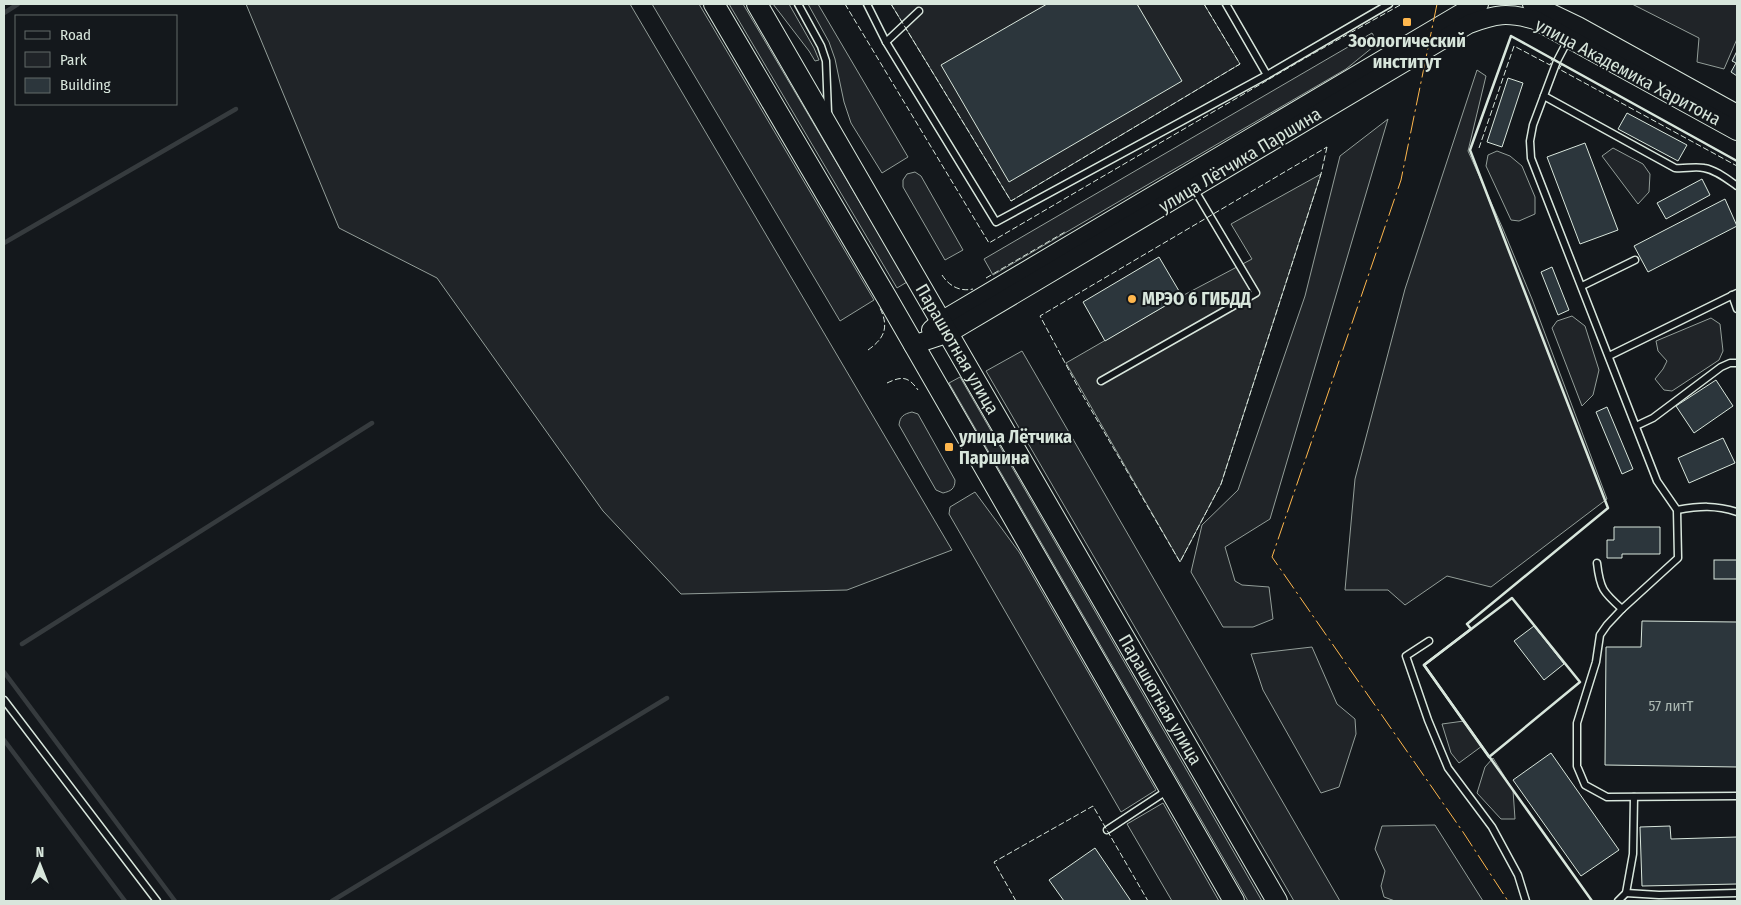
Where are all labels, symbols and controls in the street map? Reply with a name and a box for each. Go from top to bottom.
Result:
street label: улица Академика Харитона [1531,14,1725,130]
legend [15,15,178,105]
marker: Зоологический институт [1401,16,1413,28]
text: Road [60,26,91,44]
place label: Зоологический институт [1347,30,1466,73]
text: Park [60,51,87,69]
text: Building [60,76,111,94]
street label: улица Лётчика Паршина [1155,103,1325,217]
street label: Парашютная улица [911,280,1004,419]
place label: МРЭО 6 ГИБДД [1142,288,1251,310]
marker: МРЭО 6 ГИБДД [1126,293,1138,305]
place label: улица Лётчика Паршина [958,426,1072,469]
marker: улица Лётчика Паршина [943,441,955,453]
street label: Парашютная улица [1114,630,1207,769]
house number: 57 литТ [1649,697,1694,715]
north arrow [15,840,65,890]
text: N [36,844,44,861]

